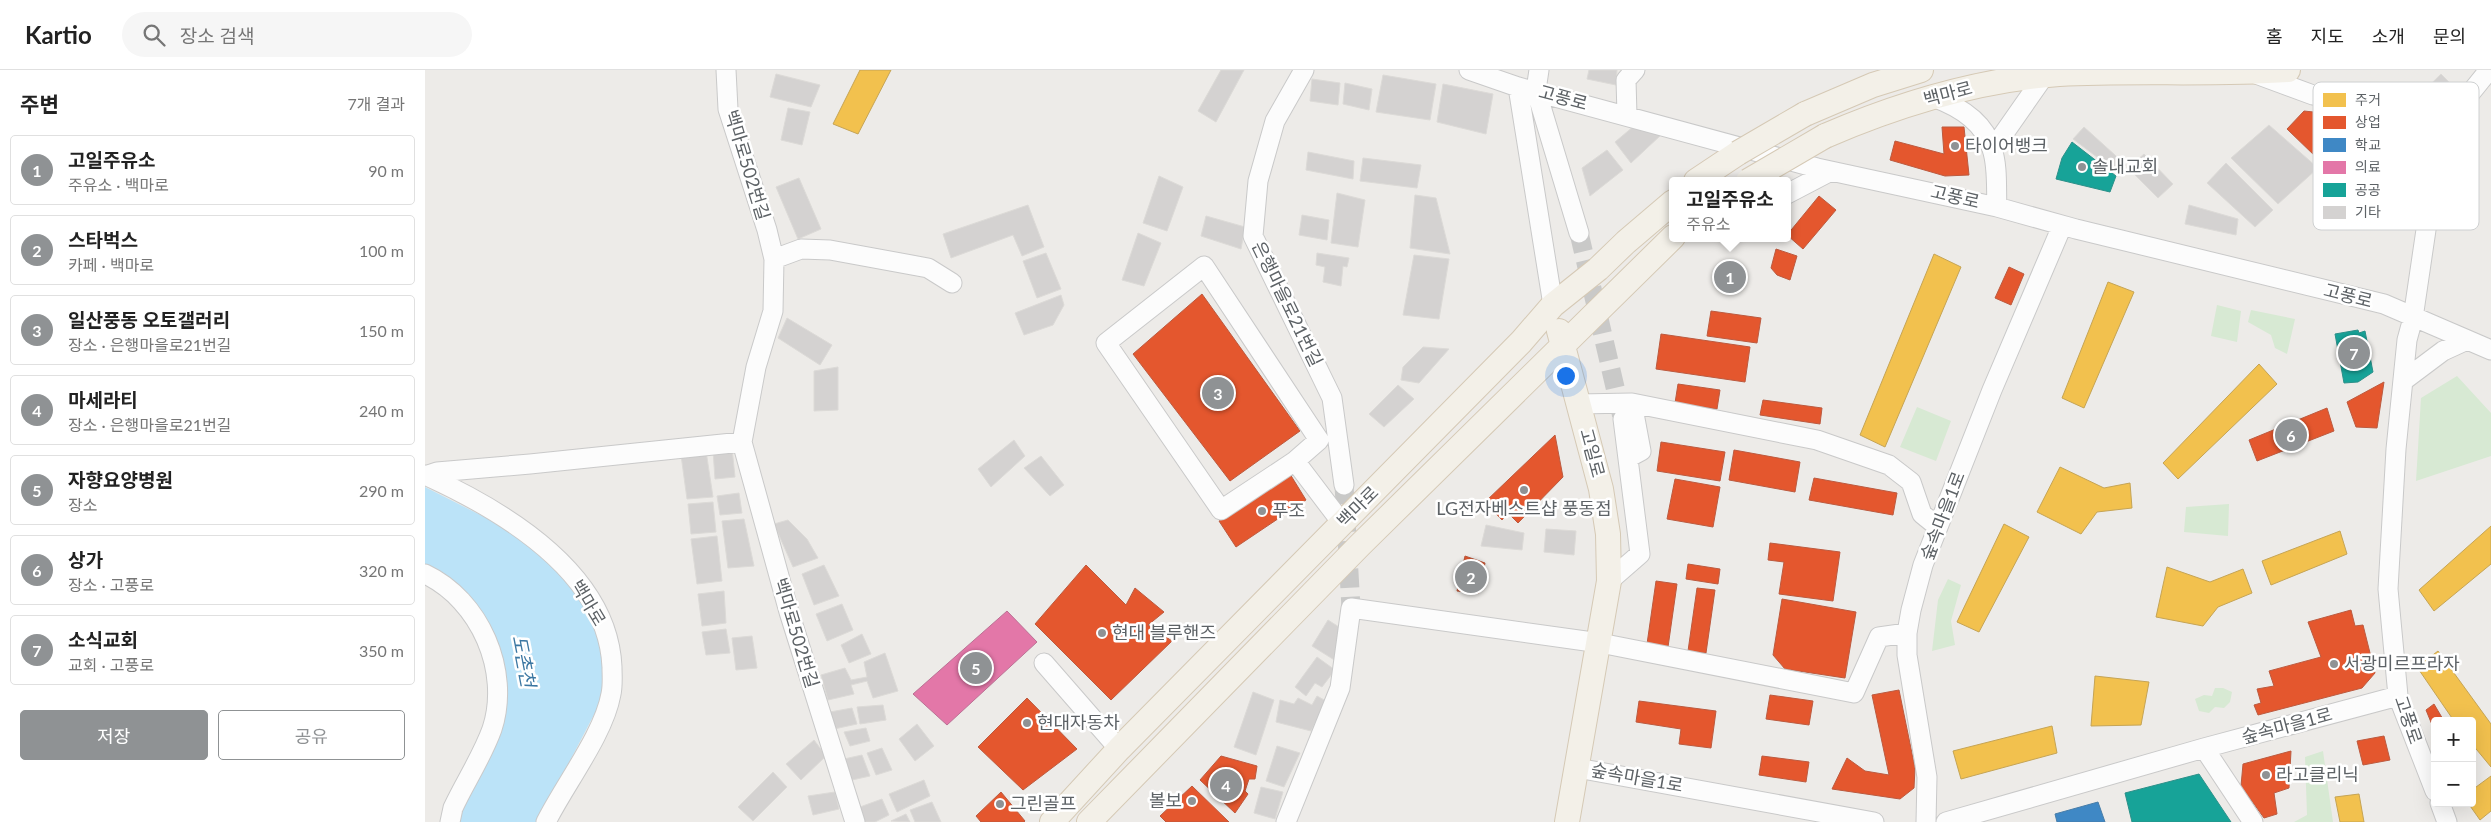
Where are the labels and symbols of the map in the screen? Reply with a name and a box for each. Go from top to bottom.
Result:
street label: 백마로 [1921,76,1975,110]
street label: 고풍로 [1536,80,1590,114]
legend [2313,82,2479,230]
text: 주거 [2355,91,2381,108]
street label: 백마로502번길 [721,107,775,222]
text: 상업 [2355,113,2381,130]
place label: 타이어뱅크 [1965,134,2048,156]
text: 학교 [2355,136,2381,153]
marker: 타이어뱅크 [1949,140,1961,152]
place label: 솔내교회 [2092,155,2158,177]
text: 의료 [2355,158,2381,175]
marker: 솔내교회 [2076,161,2088,173]
street label: 고풍로 [1929,180,1982,212]
text: 공공 [2355,181,2381,198]
text: 기타 [2355,203,2381,220]
street label: 은행마을로21번길 [1248,237,1328,370]
pin: 1 [1714,258,1746,296]
street label: 고풍로 [2321,278,2375,312]
pin: 7 [2338,334,2370,372]
your location [1553,363,1579,389]
pin: 3 [1202,374,1234,412]
pin: 6 [2275,416,2307,454]
street label: 고일로 [1576,426,1610,480]
street label: 숲속마을1로 [1915,468,1969,563]
street label: 백마로 [1332,481,1383,532]
marker: LG전자베스트샵 풍동점 [1518,484,1530,496]
place label: LG전자베스트샵 풍동점 [1436,497,1612,519]
place label: 푸조 [1272,499,1305,521]
marker: 푸조 [1256,505,1268,517]
pin: 2 [1455,558,1487,596]
street label: 백마로502번길 [770,575,824,690]
street label: 백마로 [567,576,611,629]
place label: 현대 블루핸즈 [1112,621,1216,643]
marker: 현대 블루핸즈 [1096,627,1108,639]
water label: 도촌천 [508,633,541,690]
pin: 5 [960,649,992,687]
place label: 서광미르프라자 [2344,652,2460,674]
marker: 서광미르프라자 [2328,658,2340,670]
street label: 고풍로 [2390,693,2427,747]
street label: 숲속마을1로 [2239,702,2335,748]
place label: 현대자동차 [1037,711,1120,733]
marker: 현대자동차 [1021,717,1033,729]
street label: 숲속마을1로 [1589,758,1685,796]
place label: 라고클리닉 [2276,763,2359,785]
pin: 4 [1210,766,1242,804]
marker: 라고클리닉 [2260,769,2272,781]
place label: 볼보 [1149,789,1182,811]
place label: 그린골프 [1010,792,1076,814]
marker: 볼보 [1186,795,1198,807]
marker: 그린골프 [994,798,1006,810]

